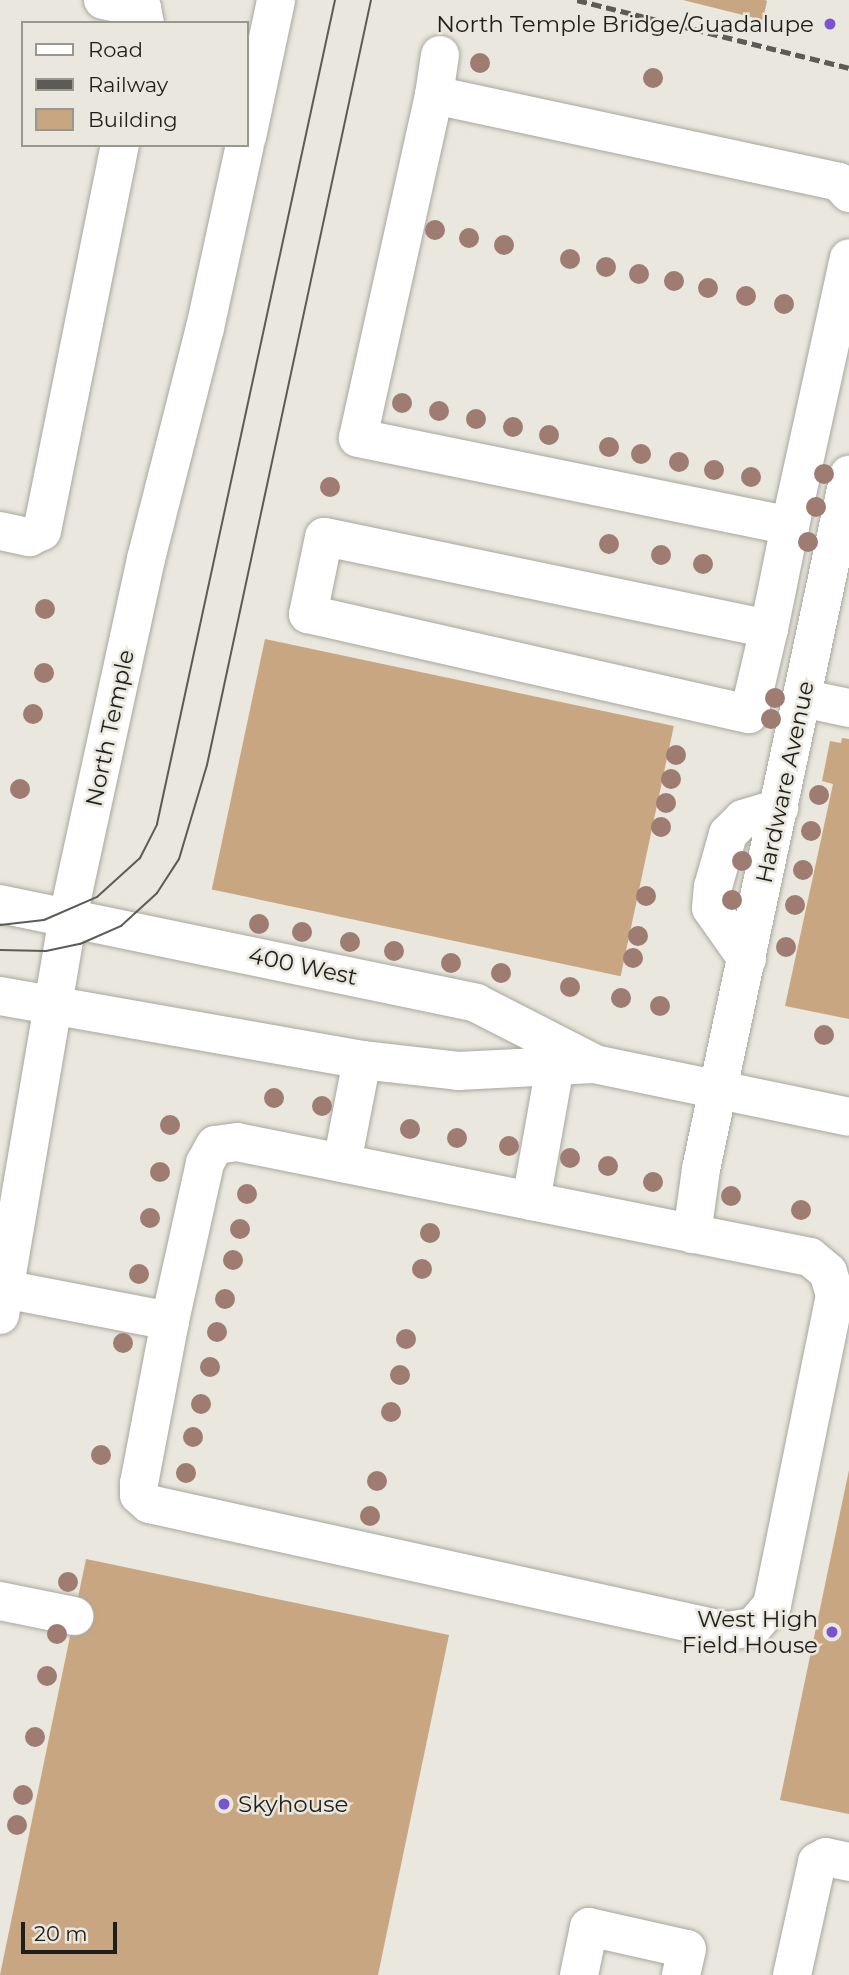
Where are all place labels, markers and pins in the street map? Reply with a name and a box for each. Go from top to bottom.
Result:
place label: North Temple Bridge/Guadalupe [436,10,814,38]
marker: North Temple Bridge/Guadalupe [820,14,840,34]
place label: West High Field House [682,1605,818,1659]
marker: West High Field House [824,1624,840,1640]
place label: Skyhouse [238,1790,348,1818]
marker: Skyhouse [216,1796,232,1812]

